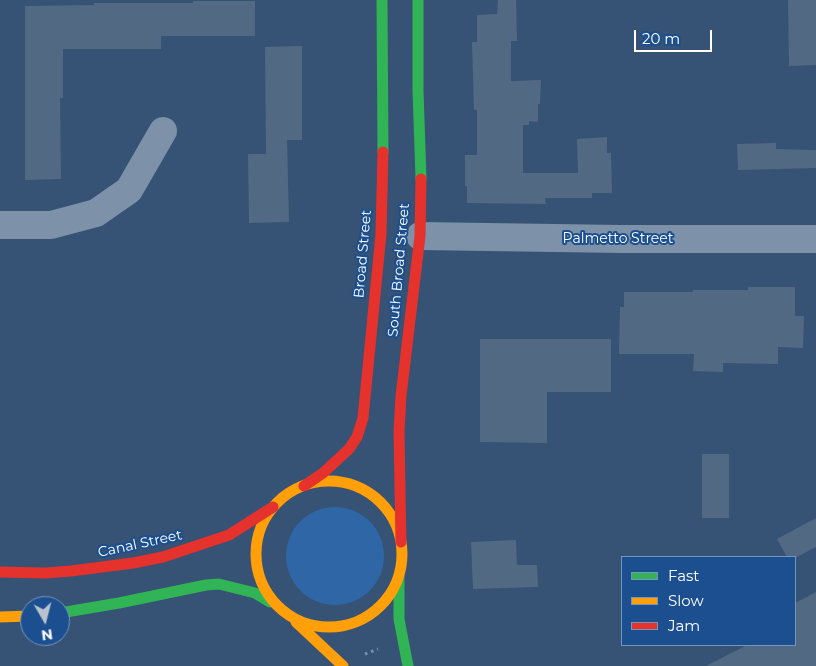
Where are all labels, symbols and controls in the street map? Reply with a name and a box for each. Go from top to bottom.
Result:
scale bar [636,20,714,52]
text: 20 m [642,29,680,48]
street label: South Broad Street [385,202,413,338]
street label: Broad Street [351,209,375,299]
street label: Palmetto Street [563,231,673,247]
street label: Canal Street [96,527,184,561]
legend [621,556,796,646]
text: Fast [668,566,699,585]
text: Slow [668,591,704,610]
north arrow [20,596,70,646]
text: Jam [668,616,700,635]
text: N [40,625,54,645]

